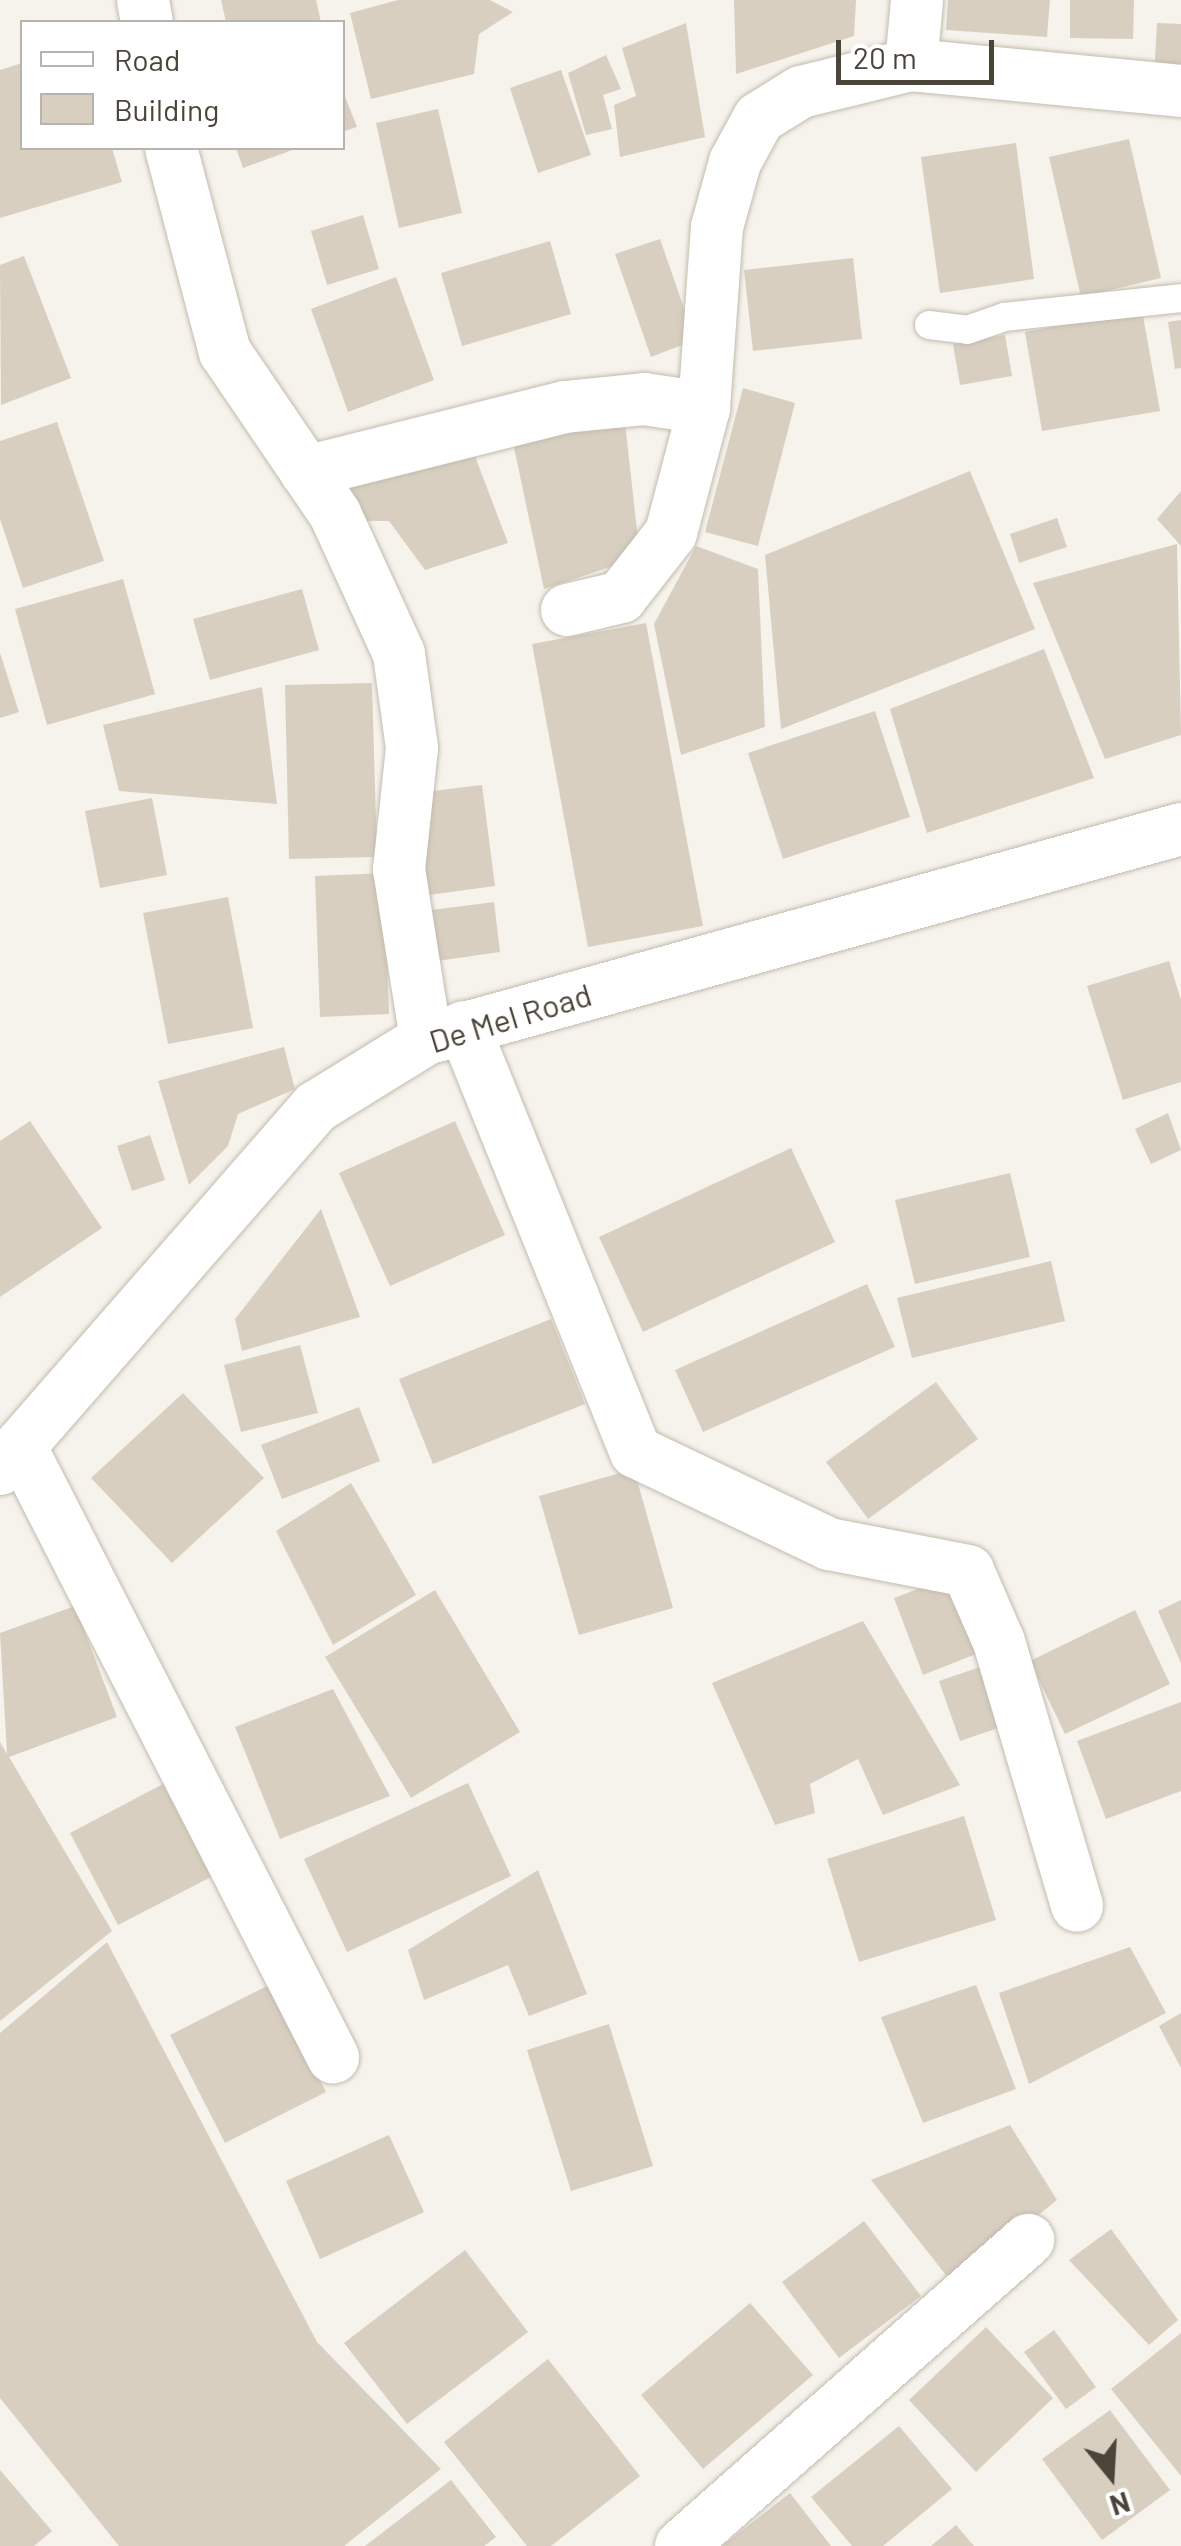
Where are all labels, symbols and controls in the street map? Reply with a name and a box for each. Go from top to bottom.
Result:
legend [20,20,345,150]
scale bar [841,20,998,82]
text: 20 m [853,39,917,75]
text: Road [114,41,180,77]
text: Building [114,91,219,127]
street label: De Mel Road [424,974,596,1060]
north arrow [1061,2426,1161,2526]
text: N [1106,2485,1134,2524]

